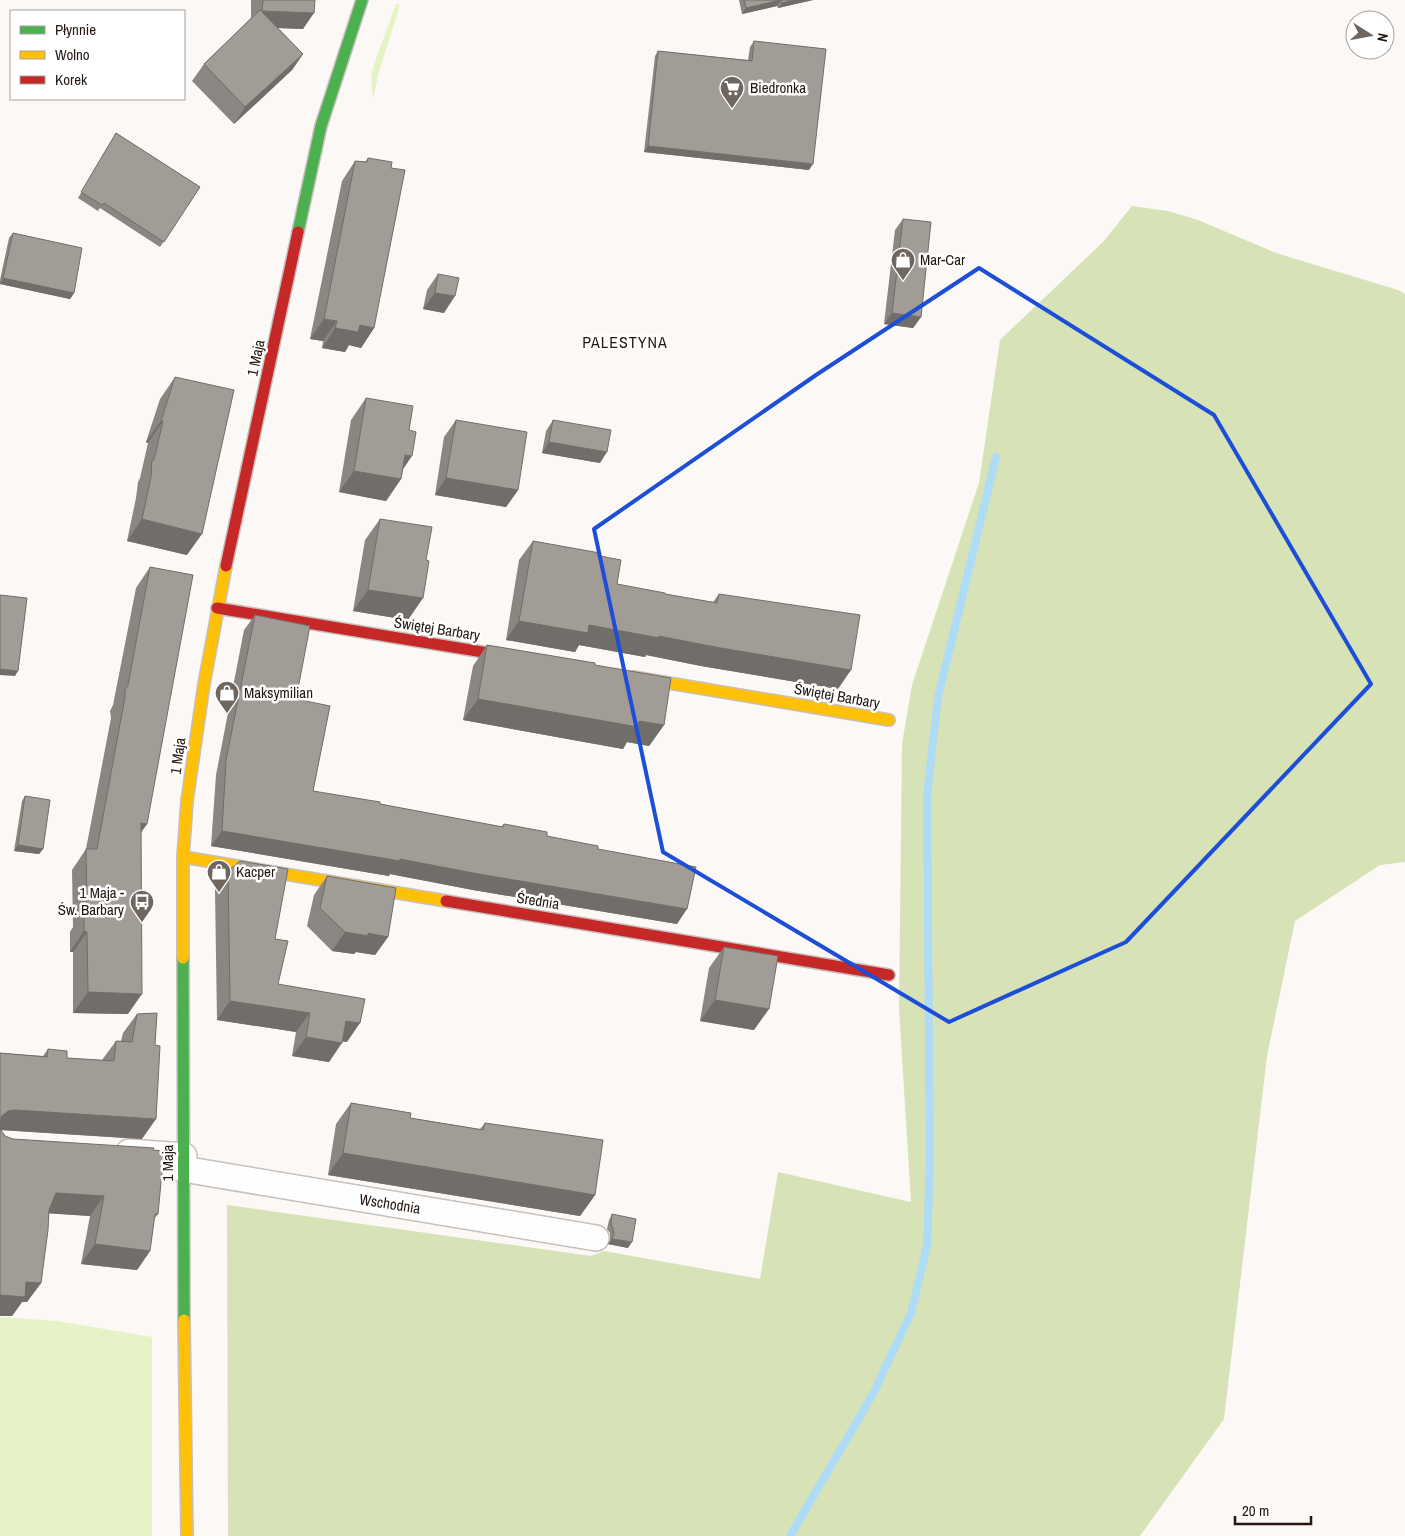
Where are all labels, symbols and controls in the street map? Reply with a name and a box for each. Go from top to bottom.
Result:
legend [10,10,185,100]
north arrow [1345,10,1395,60]
text: Płynnie [55,19,96,40]
text: N [1373,32,1392,43]
text: Wolno [55,44,90,65]
text: Korek [55,69,88,90]
supermarket icon: Biedronka [719,75,745,109]
place label: Biedronka [750,77,806,98]
shop icon: Mar-Car [890,247,916,281]
place label: Mar-Car [920,249,965,270]
district label: PALESTYNA [582,331,668,353]
street label: 1 Maja [241,338,270,378]
street label: Świętej Barbary [393,611,482,646]
street label: Świętej Barbary [793,678,882,714]
shop icon: Maksymilian [214,680,240,714]
place label: Maksymilian [244,682,313,703]
street label: 1 Maja [165,736,190,776]
shop icon: Kacper [206,859,232,893]
place label: Kacper [236,861,275,882]
place label: 1 Maja - Św. Barbary [58,882,125,920]
street label: Średnia [515,887,561,914]
bus stop icon: 1 Maja - Św. Barbary [129,889,155,923]
street label: 1 Maja [157,1144,178,1181]
street label: Wschodnia [358,1188,422,1219]
scale bar [1235,1494,1311,1526]
text: 20 m [1242,1500,1269,1521]

